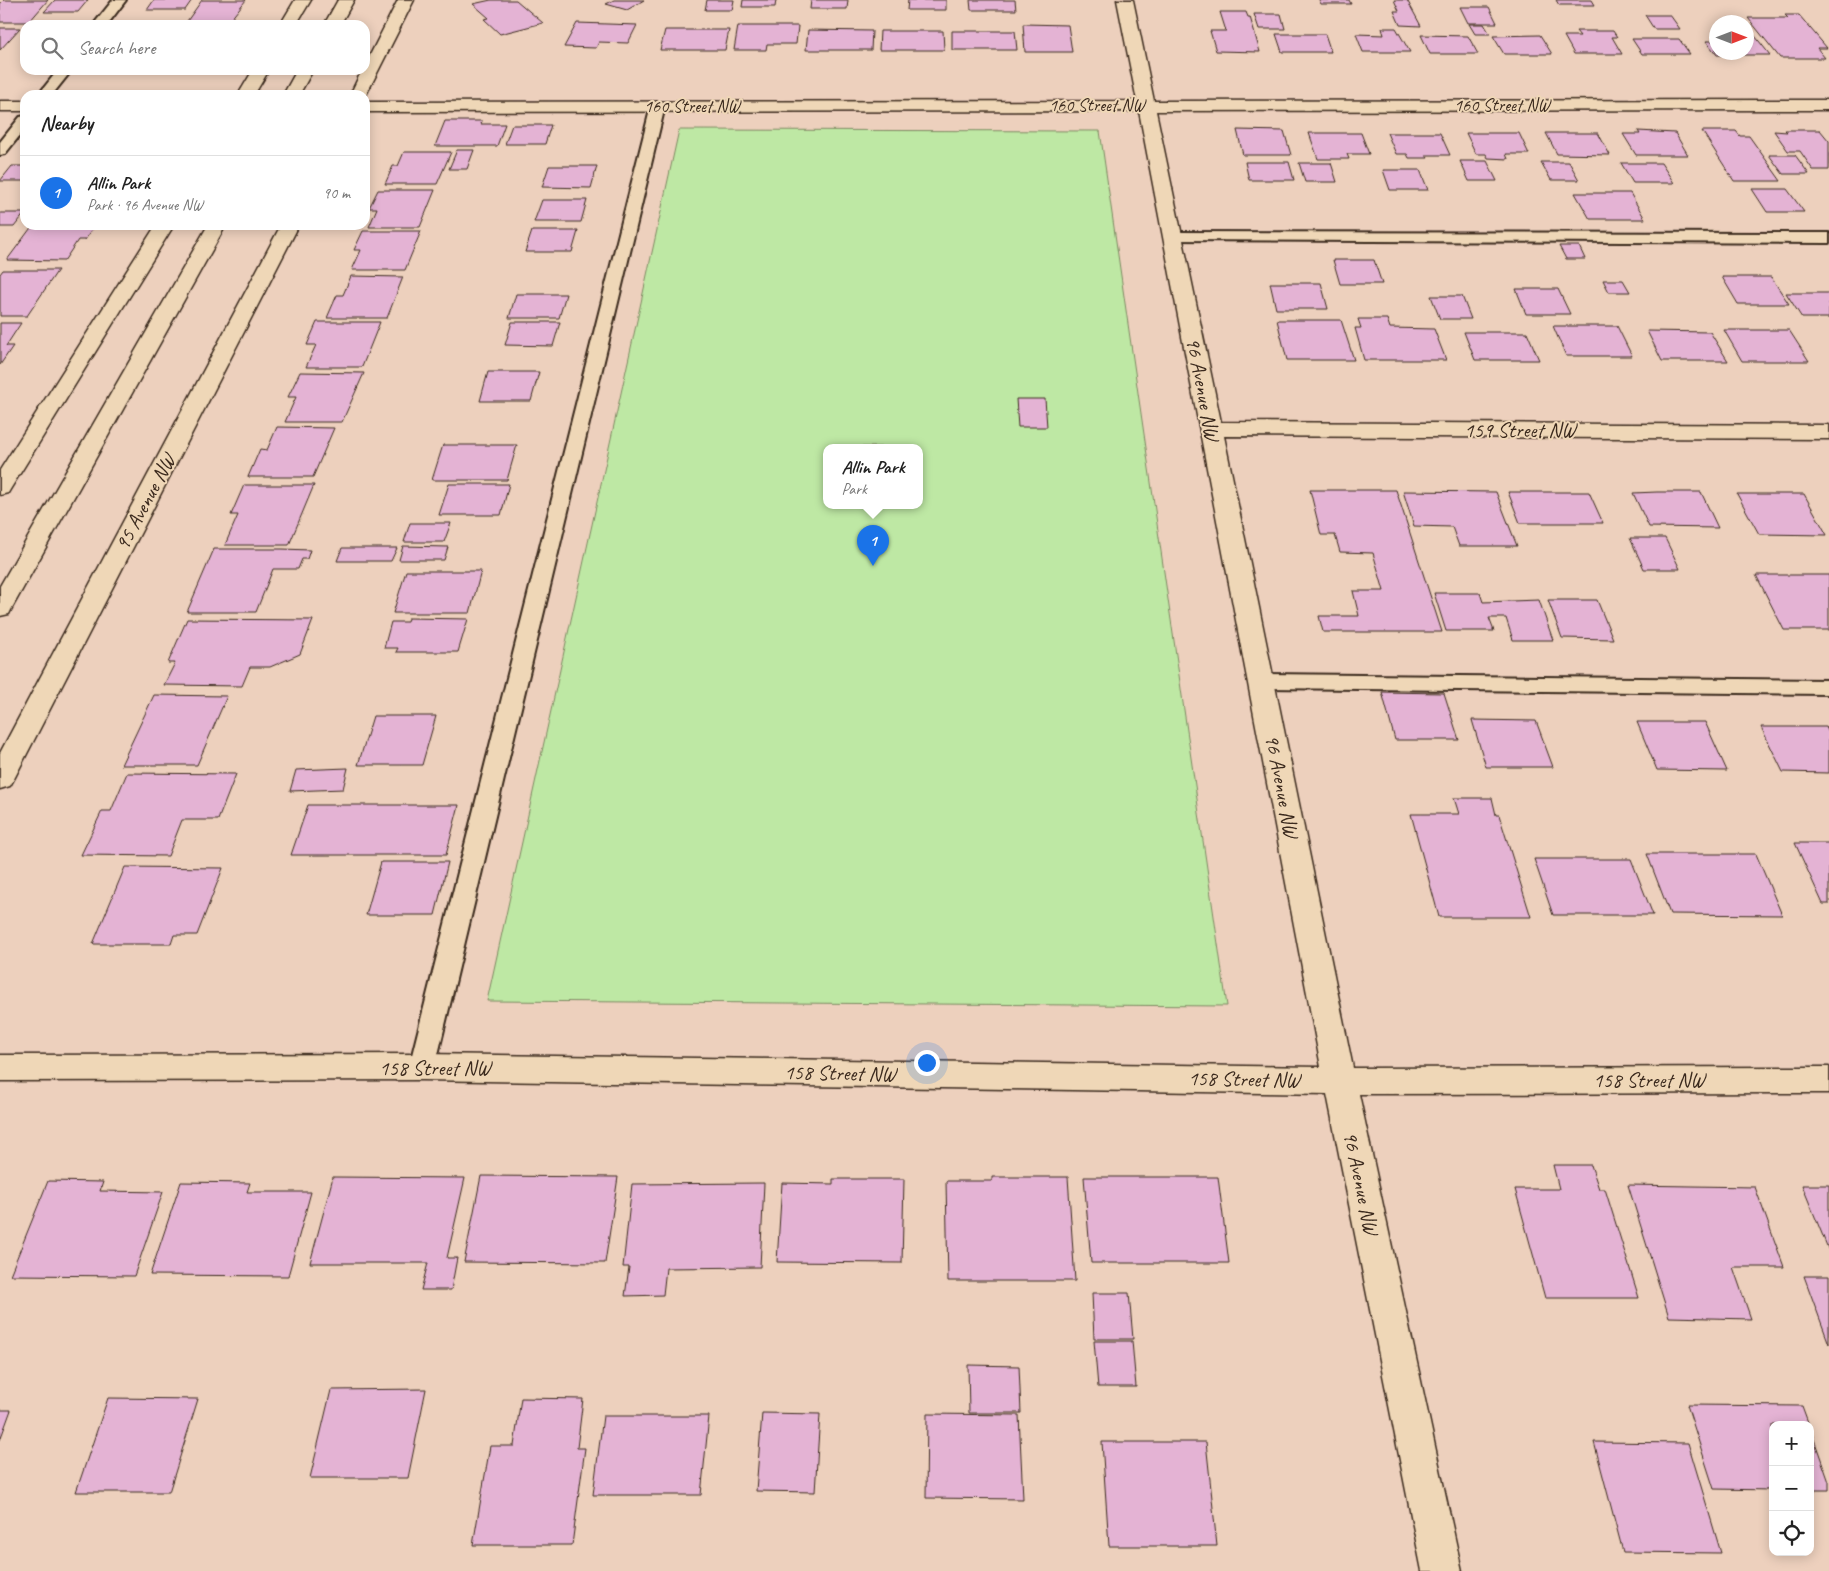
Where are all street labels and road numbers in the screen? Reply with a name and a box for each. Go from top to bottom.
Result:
street label: 160 Street NW [1049,94,1147,116]
street label: 160 Street NW [1454,94,1552,116]
street label: 160 Street NW [644,95,742,117]
street label: 96 Avenue NW [1180,335,1226,445]
street label: 159 Street NW [1464,417,1578,443]
street label: 95 Avenue NW [109,448,182,554]
street label: 96 Avenue NW [1259,732,1305,842]
street label: 158 Street NW [379,1055,493,1081]
street label: 158 Street NW [784,1059,898,1087]
street label: 158 Street NW [1188,1065,1302,1093]
street label: 158 Street NW [1593,1067,1707,1093]
street label: 96 Avenue NW [1337,1129,1385,1239]

